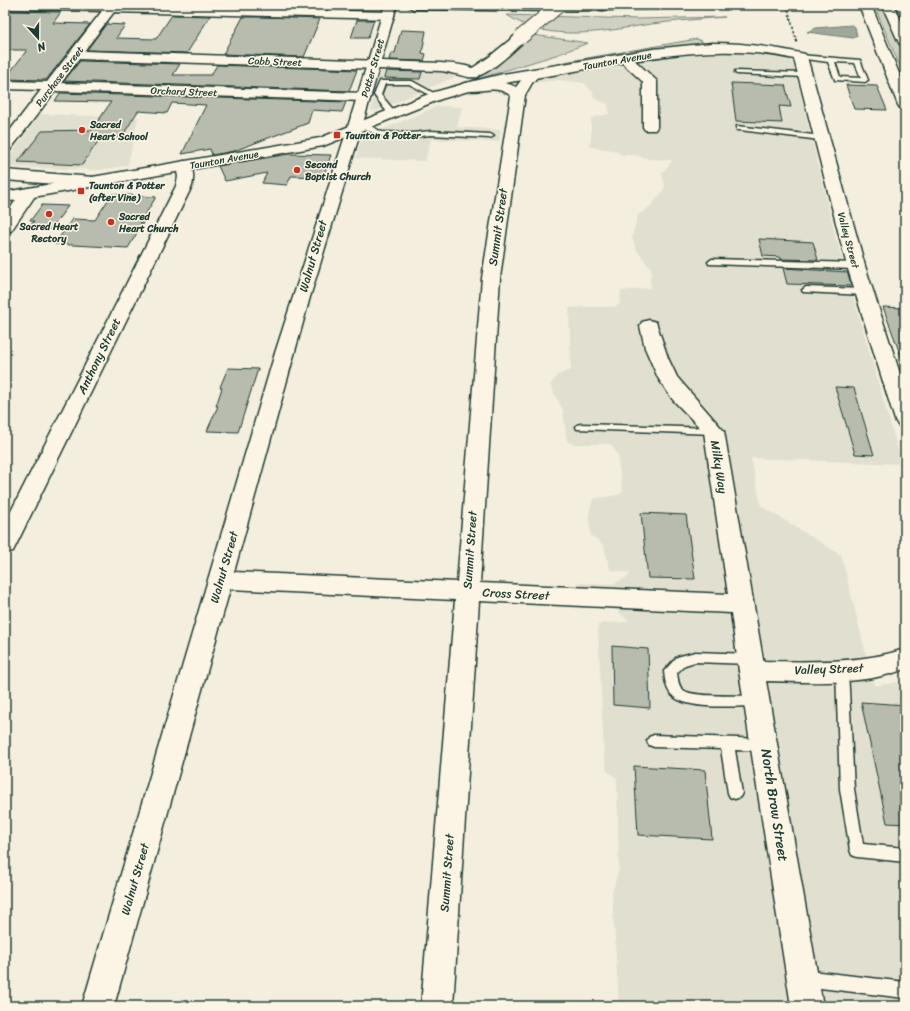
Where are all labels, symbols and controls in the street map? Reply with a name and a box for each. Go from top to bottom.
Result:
north arrow [18,18,58,58]
text: N [34,36,49,57]
street label: Potter Street [356,36,390,100]
street label: Purchase Street [31,42,89,111]
street label: Taunton Avenue [581,46,653,76]
street label: Cobb Street [248,52,303,72]
street label: Orchard Street [150,82,218,102]
place label: Sacred Heart School [89,116,149,146]
marker: Sacred Heart School [77,125,87,135]
place label: Taunton & Potter [345,127,421,145]
marker: Taunton & Potter [332,130,342,140]
street label: Taunton Avenue [188,145,260,175]
place label: Second Baptist Church [304,156,372,186]
marker: Second Baptist Church [292,165,302,175]
place label: Taunton & Potter (after Vine) [89,177,165,207]
marker: Taunton & Potter (after Vine) [76,186,86,196]
street label: Summit Street [482,186,514,267]
place label: Sacred Heart Church [118,208,179,238]
marker: Sacred Heart Rectory [44,209,54,219]
street label: Valley Street [832,210,864,271]
street label: Walnut Street [292,216,334,295]
marker: Sacred Heart Church [106,217,116,227]
place label: Sacred Heart Rectory [19,218,79,248]
street label: Anthony Street [71,314,127,399]
street label: Milky Way [704,439,734,496]
street label: Summit Street [456,509,484,590]
street label: Walnut Street [203,527,245,606]
street label: Cross Street [482,581,551,607]
street label: Valley Street [794,657,865,681]
street label: North Brow Street [753,747,796,863]
street label: Summit Street [433,832,461,913]
street label: Walnut Street [114,839,156,918]

